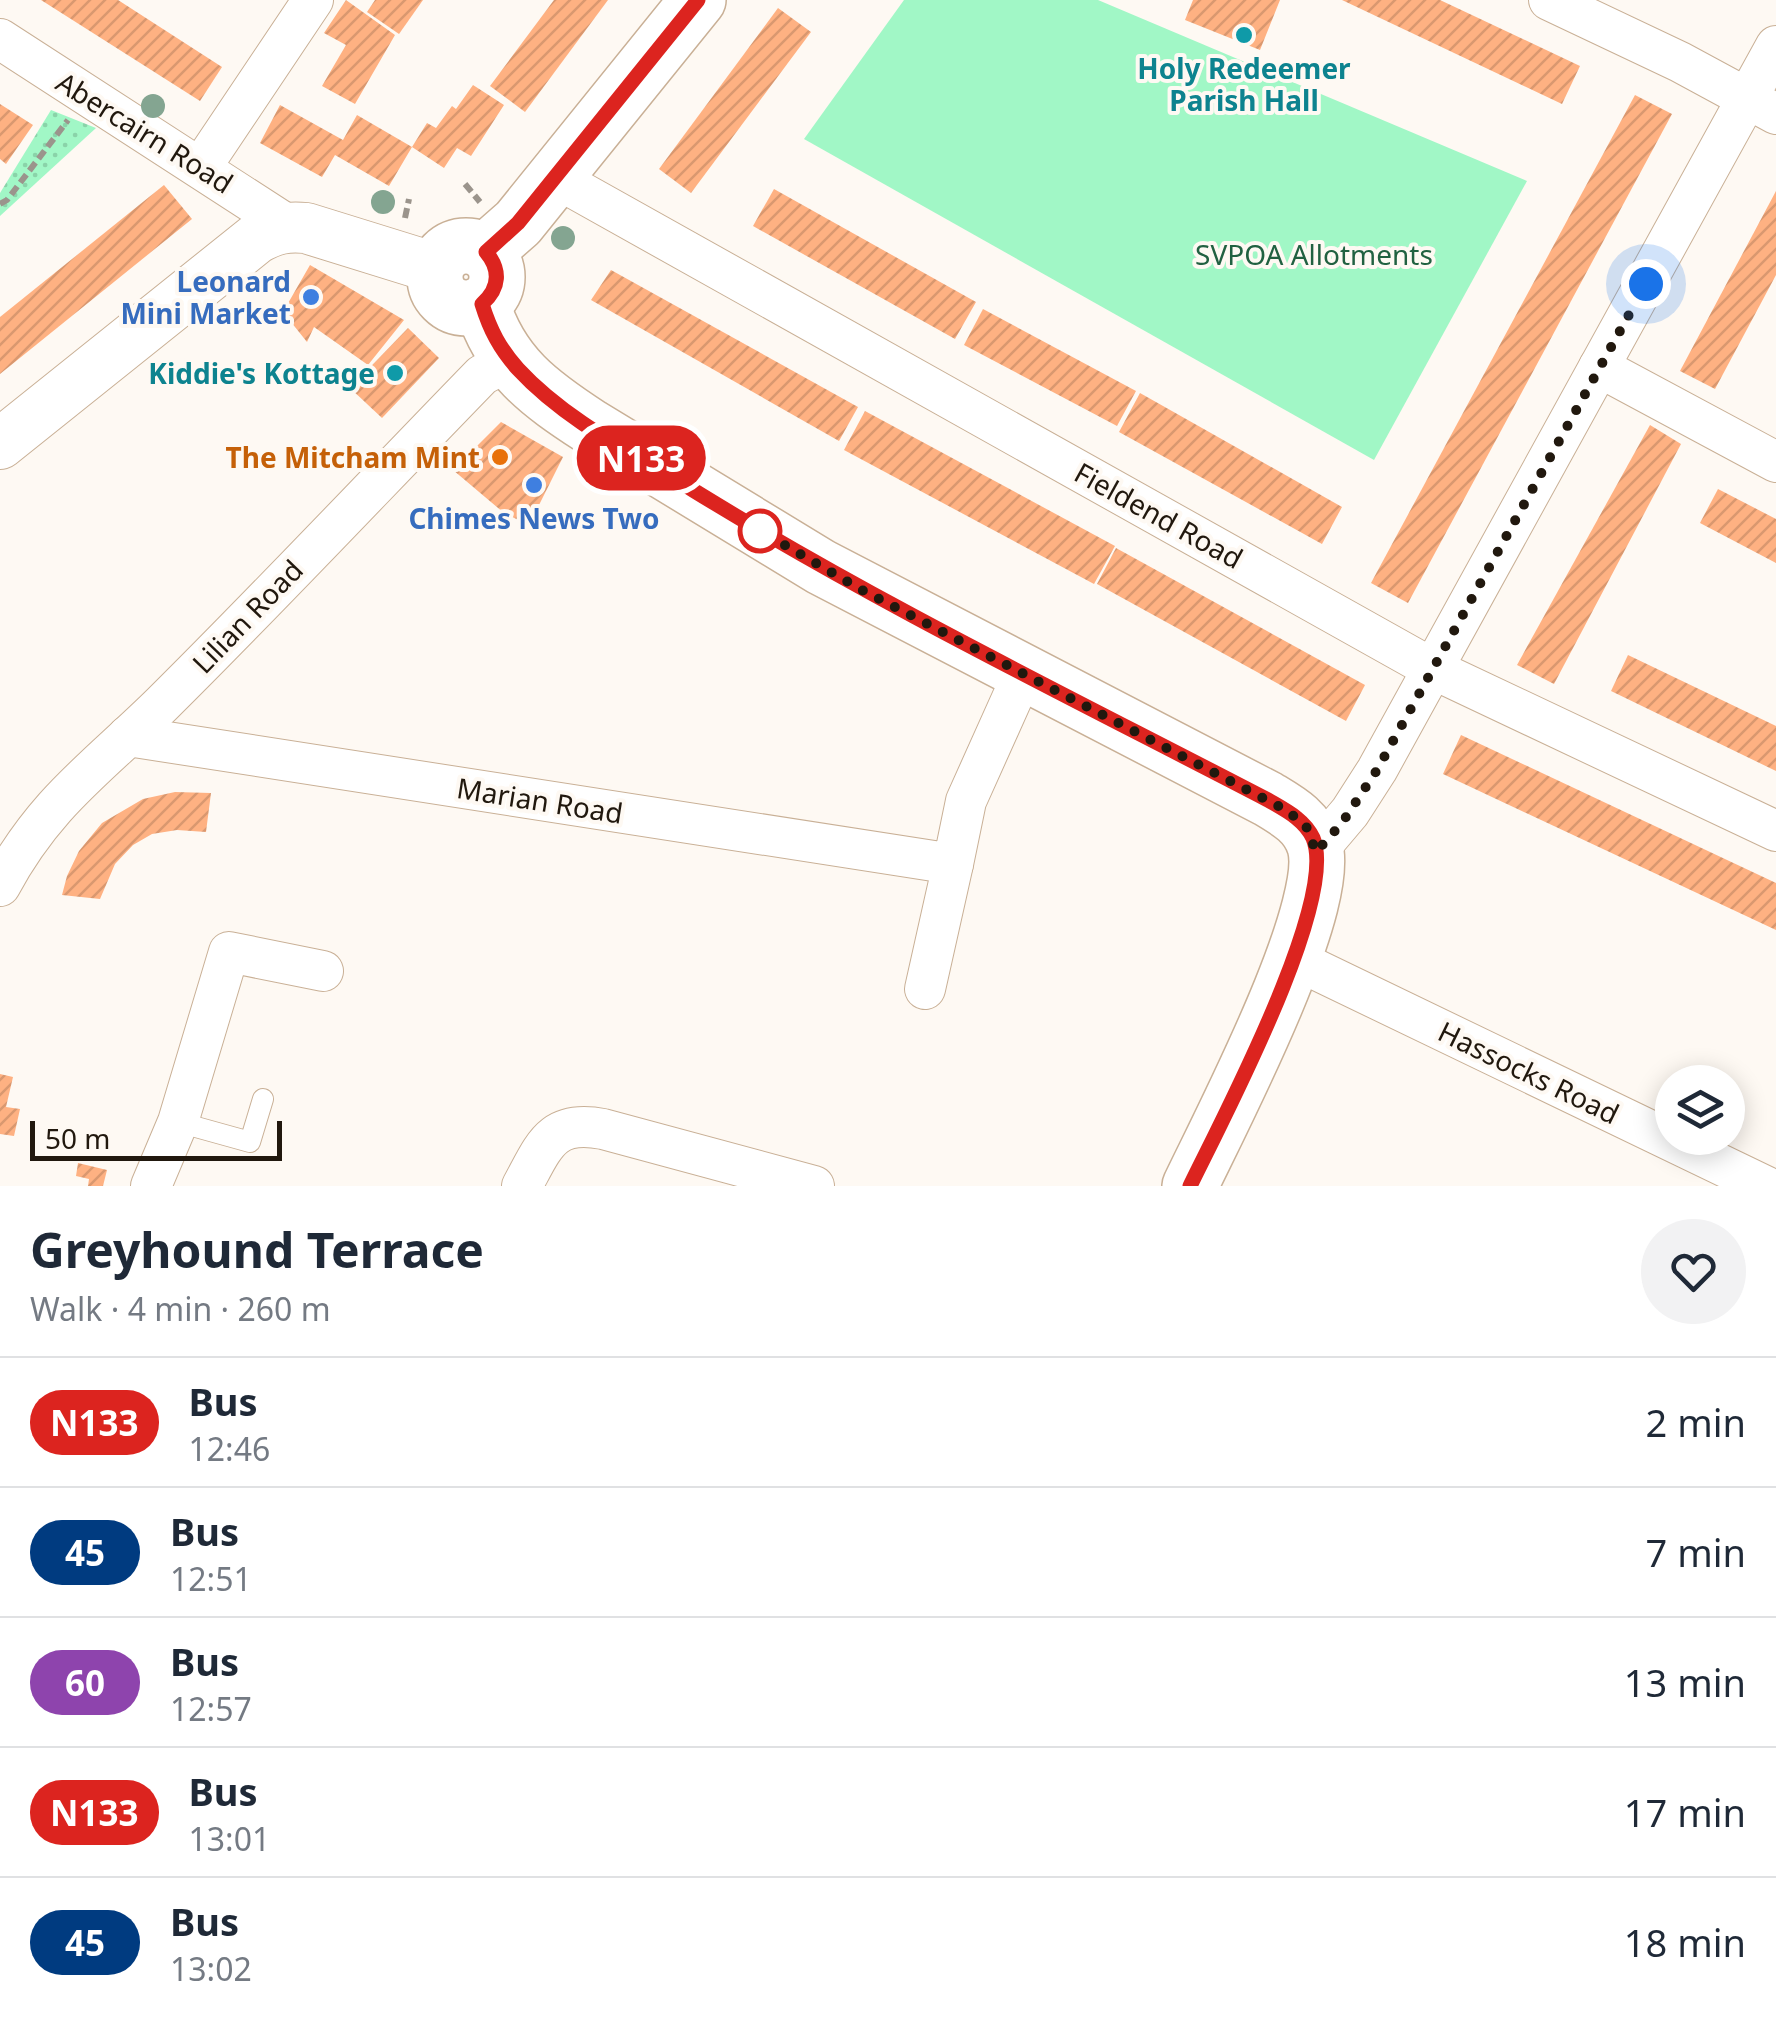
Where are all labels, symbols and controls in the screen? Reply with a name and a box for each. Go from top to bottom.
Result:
marker: Holy Redeemer Parish Hall [1233,24,1255,46]
place label: Holy Redeemer Parish Hall [1137,49,1351,119]
street label: Abercairn Road [49,62,241,202]
park label: SVPOA Allotments [1195,235,1433,273]
your location [1621,259,1671,309]
place label: Leonard Mini Market [120,262,291,332]
marker: Leonard Mini Market [300,286,322,308]
place label: Kiddie's Kottage [148,354,375,392]
marker: Kiddie's Kottage [384,362,406,384]
line badge: N133 [571,426,711,490]
text: N133 [597,435,685,482]
place label: The Mitcham Mint [226,438,480,476]
marker: The Mitcham Mint [489,446,511,468]
street label: Fieldend Road [1068,453,1250,577]
marker: Chimes News Two [523,474,545,496]
place label: Chimes News Two [408,499,660,537]
unlabelled marker [739,510,781,552]
street label: Lilian Road [183,551,311,681]
street label: Marian Road [454,768,626,832]
street label: Hassocks Road [1432,1012,1626,1132]
map controls [1655,1065,1745,1155]
button: layers [1655,1065,1745,1155]
scale bar [30,1116,282,1160]
text: 50 m [45,1119,111,1157]
text: Greyhound Terrace [30,1217,484,1282]
button: heart [1641,1219,1746,1324]
text: Walk · 4 min · 260 m [30,1287,331,1330]
text: Bus [189,1375,258,1427]
text: 2 min [1646,1396,1746,1448]
text: N133 [50,1399,139,1446]
text: 12:46 [189,1427,270,1470]
text: Bus [170,1505,239,1557]
text: 7 min [1646,1526,1746,1578]
text: 45 [65,1529,105,1576]
text: 12:51 [170,1557,252,1600]
text: Bus [170,1635,239,1687]
text: 13 min [1624,1656,1746,1708]
text: 60 [65,1659,105,1706]
text: 12:57 [170,1687,252,1730]
text: Bus [189,1765,258,1817]
text: 17 min [1624,1786,1746,1838]
text: N133 [50,1789,139,1836]
text: 13:01 [189,1817,270,1860]
text: Bus [170,1895,239,1947]
text: 18 min [1624,1916,1746,1968]
text: 45 [65,1919,105,1966]
text: 13:02 [170,1947,252,1990]

